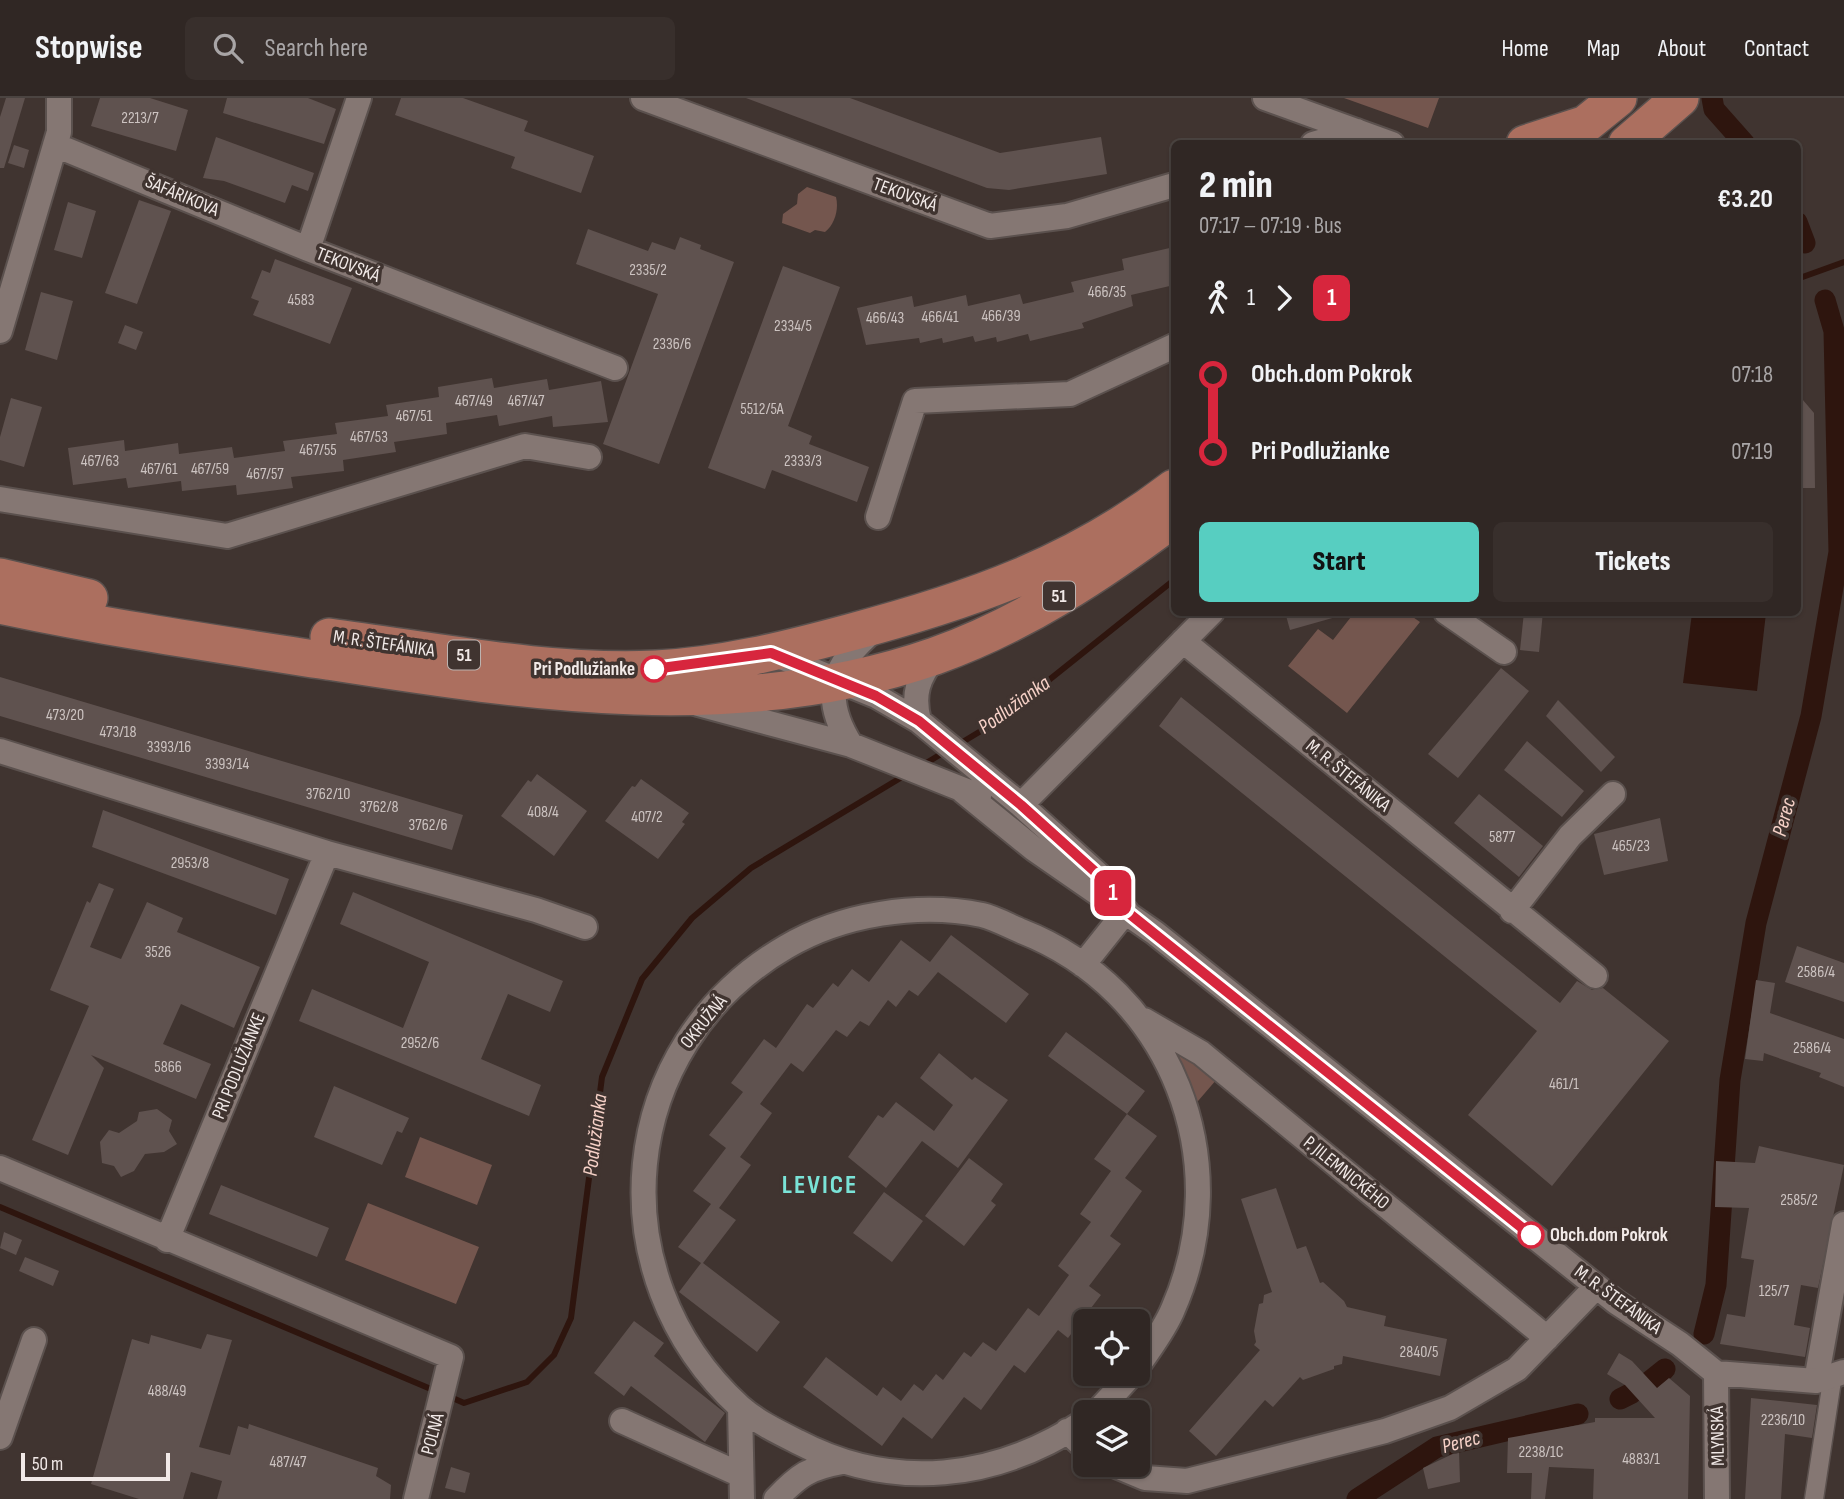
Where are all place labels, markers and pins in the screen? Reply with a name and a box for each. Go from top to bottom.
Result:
marker: Pri Podlužianke [641,656,667,682]
place label: Pri Podlužianke [533,658,635,681]
marker: Obch.dom Pokrok [1518,1222,1544,1248]
place label: Obch.dom Pokrok [1550,1224,1668,1247]

